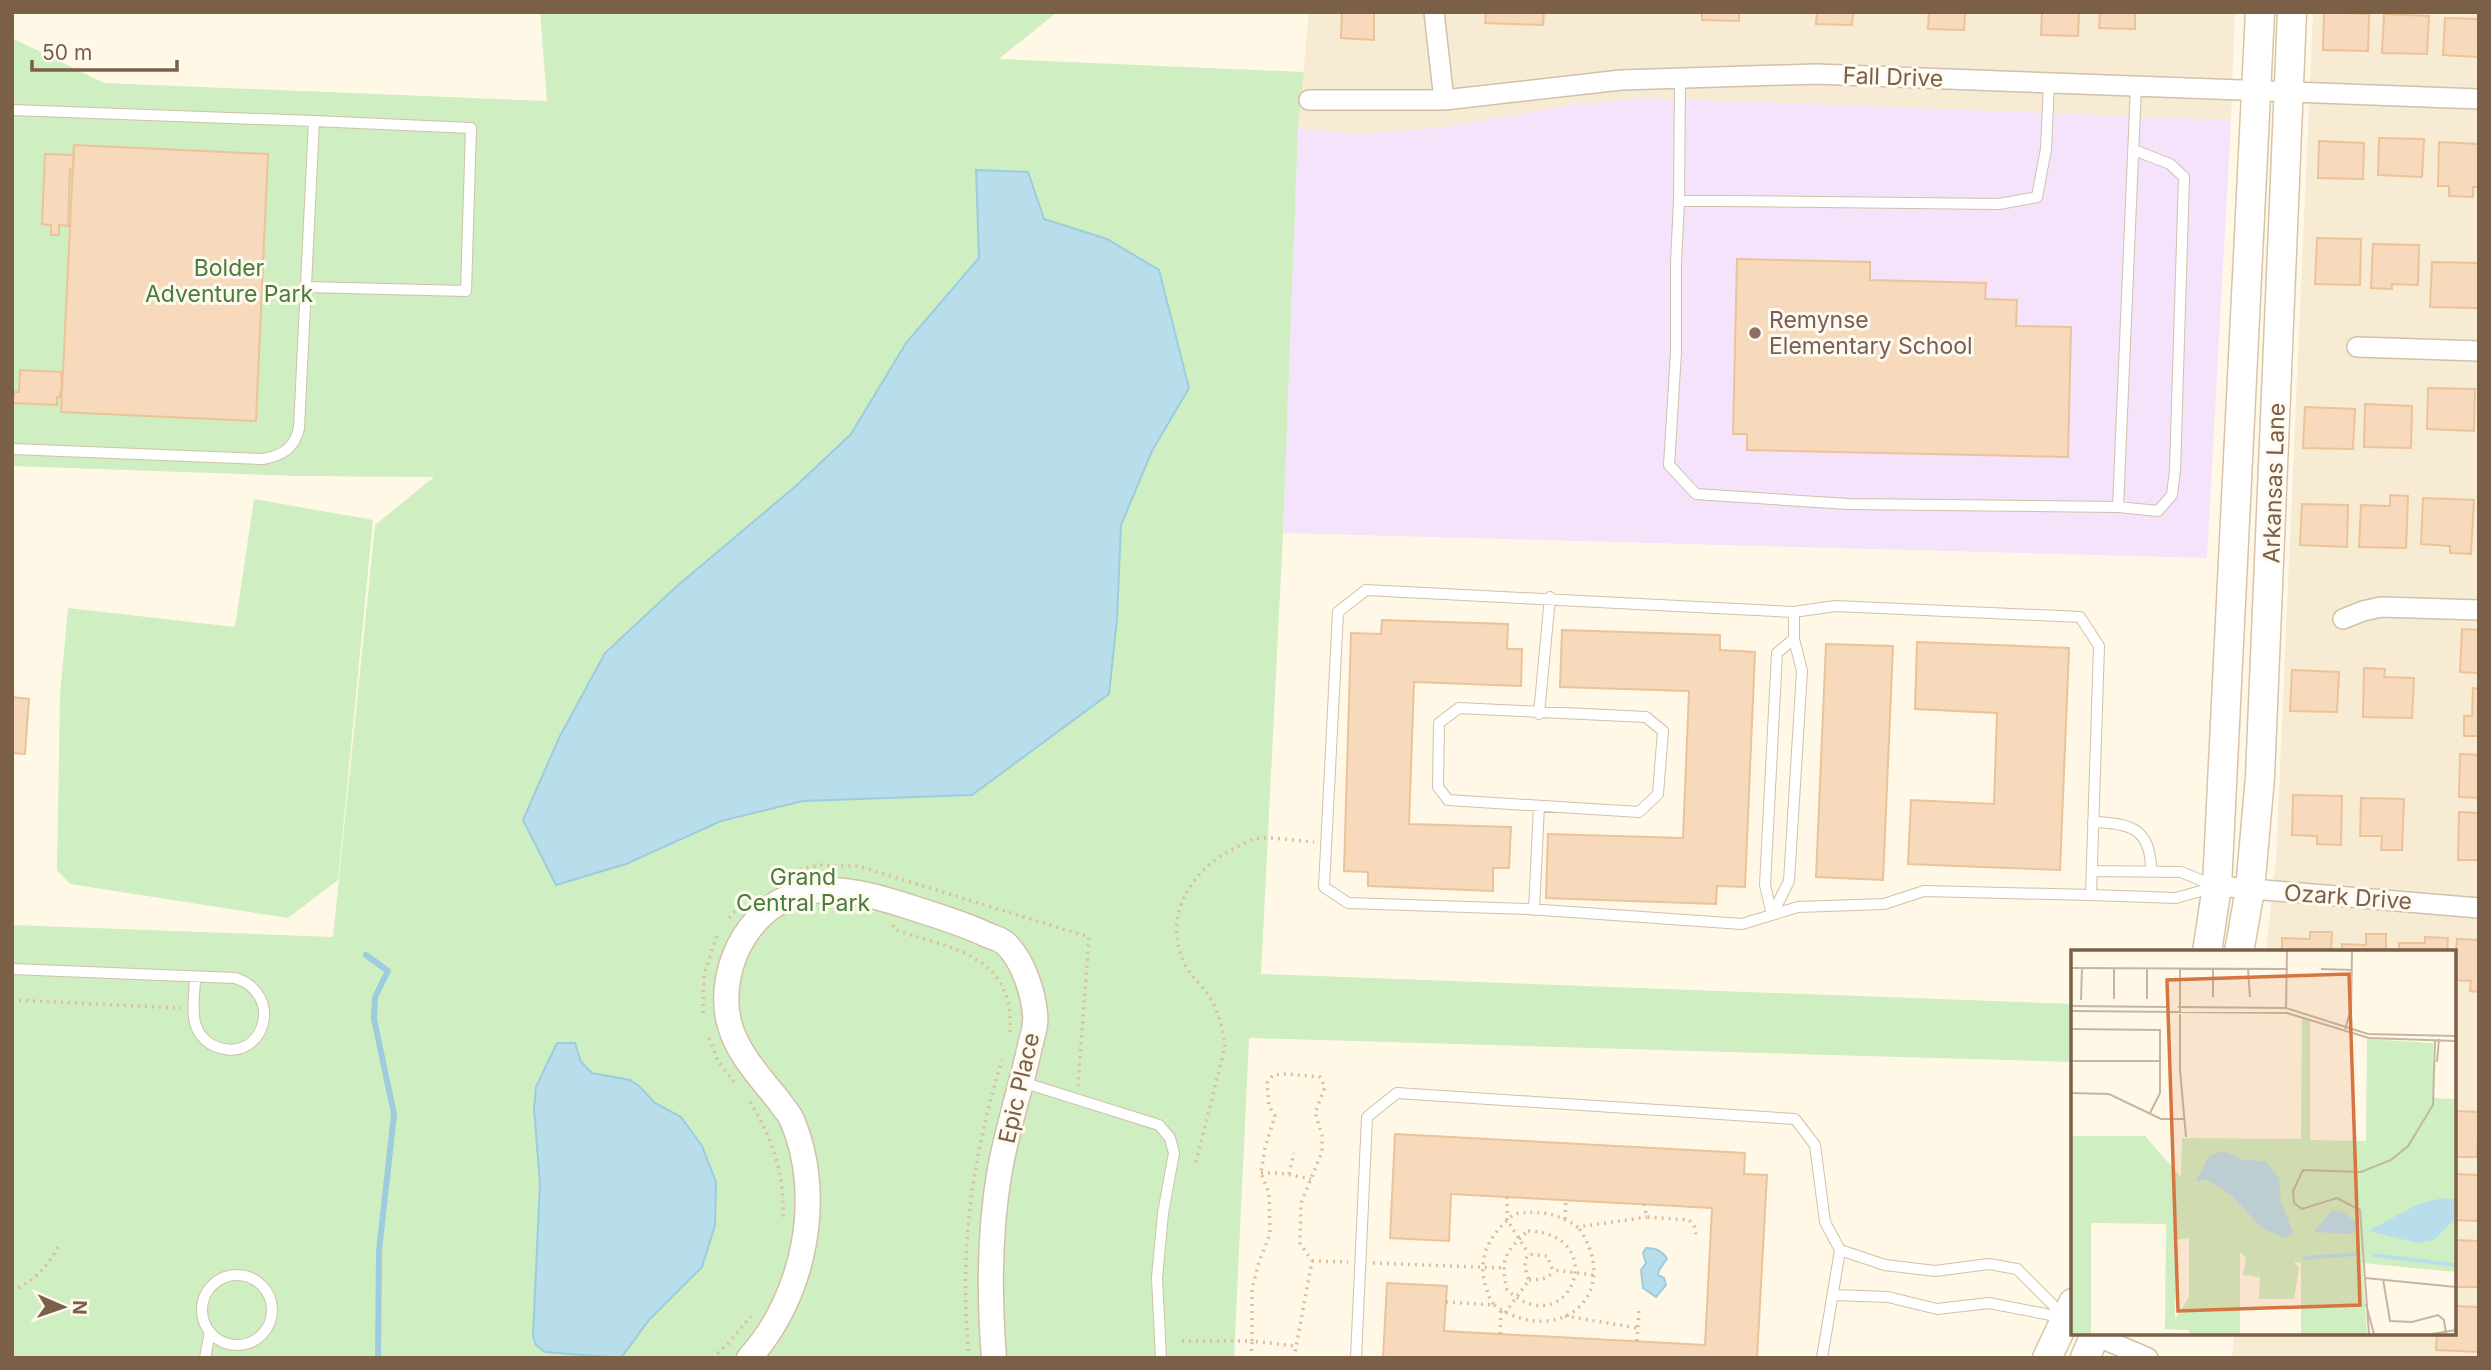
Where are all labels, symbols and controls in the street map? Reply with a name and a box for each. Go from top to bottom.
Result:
scale bar [32,28,177,72]
text: 50 m [42,40,92,65]
street label: Fall Drive [1842,61,1944,93]
park label: Bolder Adventure Park [145,254,313,308]
place label: Remynse Elementary School [1769,306,1973,360]
marker: Remynse Elementary School [1747,325,1763,341]
street label: Arkansas Lane [2257,402,2291,564]
park label: Grand Central Park [736,863,870,917]
street label: Ozark Drive [2283,879,2413,915]
inset map [2071,950,2456,1335]
street label: Epic Place [993,1030,1045,1146]
north arrow [28,1272,98,1342]
text: N [68,1300,91,1315]

